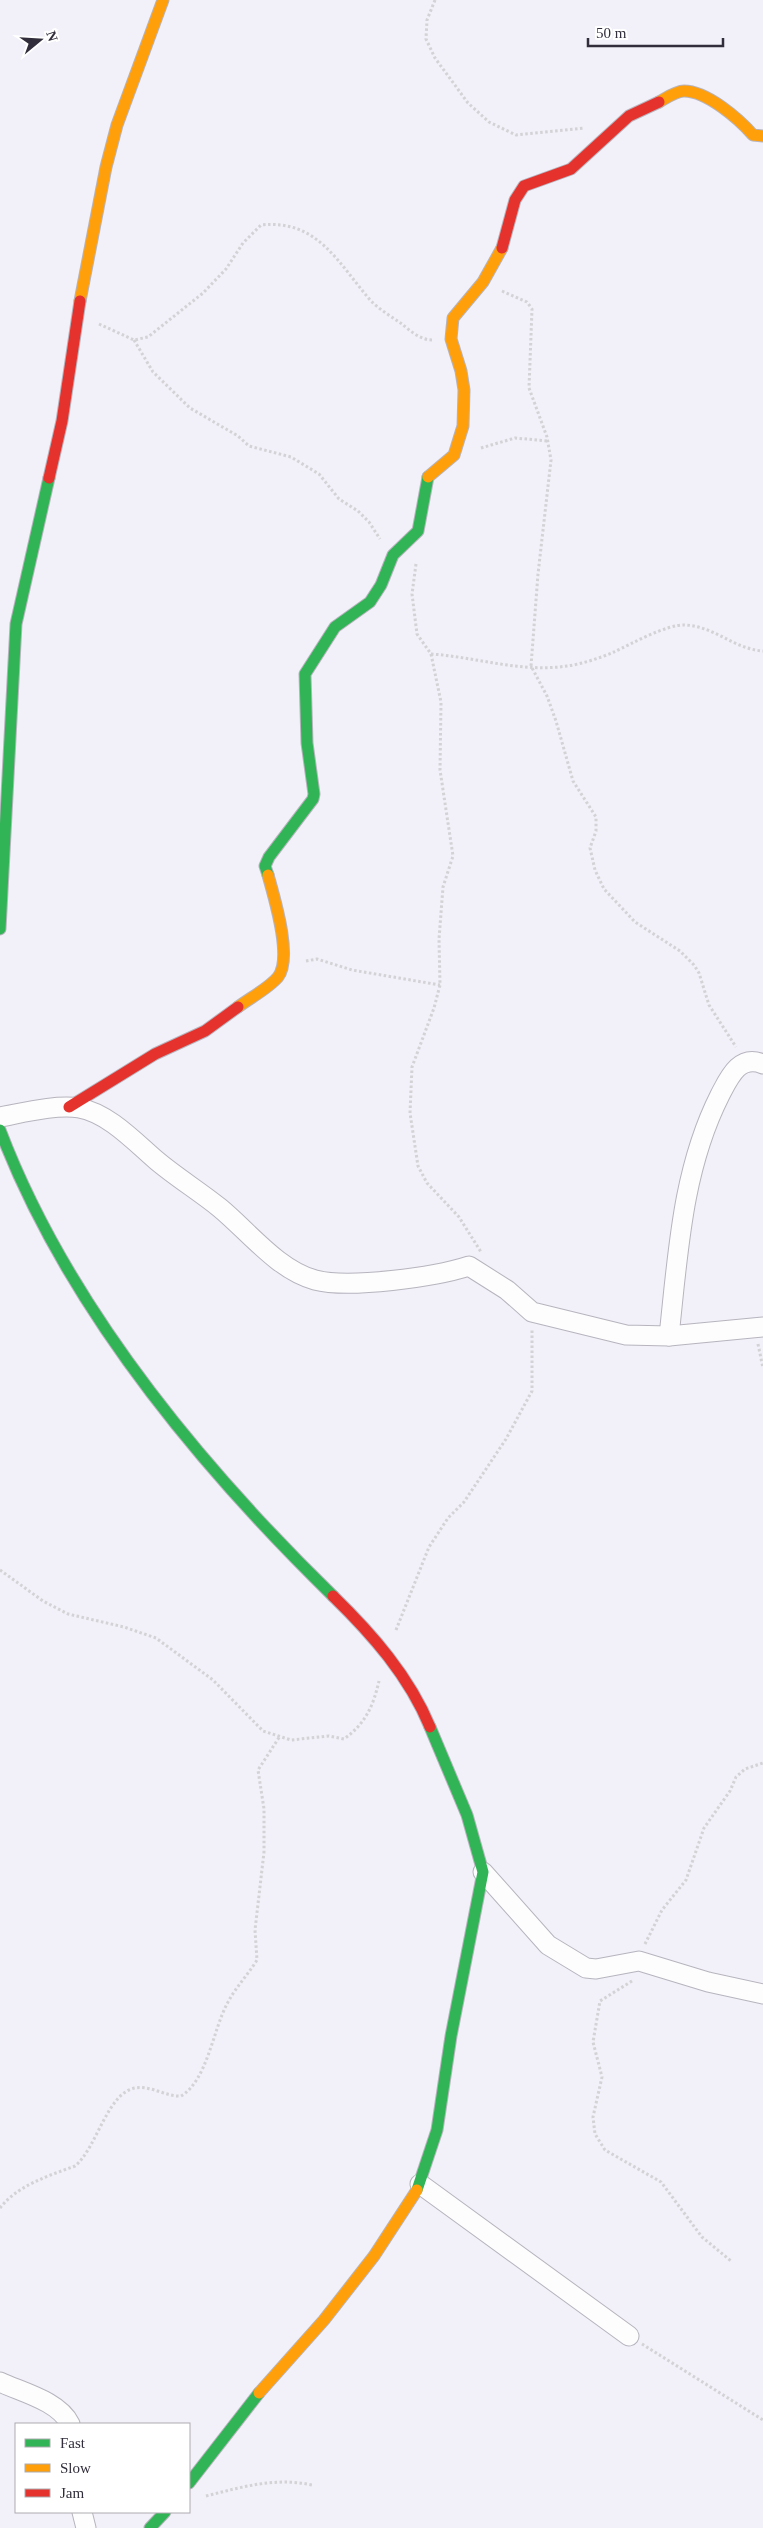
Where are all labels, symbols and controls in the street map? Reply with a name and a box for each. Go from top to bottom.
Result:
north arrow [15,15,65,65]
scale bar [588,15,723,47]
text: 50 m [596,25,627,41]
text: N [43,29,61,43]
legend [15,2423,190,2513]
text: Fast [60,2435,86,2451]
text: Slow [60,2460,91,2476]
text: Jam [60,2485,84,2501]

